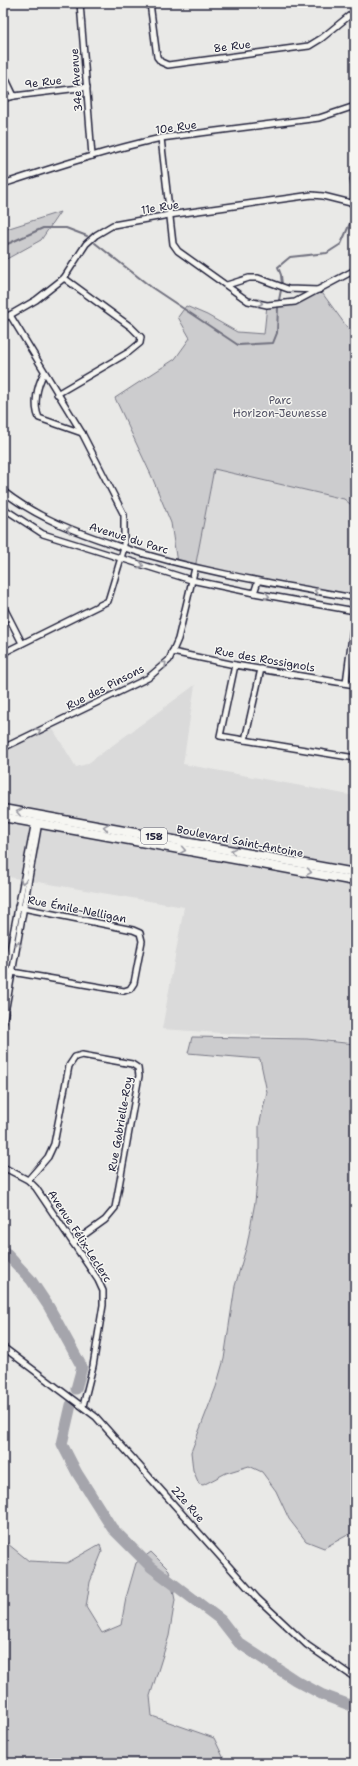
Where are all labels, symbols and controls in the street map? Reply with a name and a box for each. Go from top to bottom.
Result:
street label: 8e Rue [213,37,252,56]
street label: 34e Avenue [67,48,86,112]
street label: 9e Rue [24,73,63,92]
street label: 10e Rue [154,117,198,138]
street label: 11e Rue [140,197,180,218]
one-way arrow [257,299,263,307]
park label: Parc Horizon-Jeunesse [233,393,327,421]
street label: Avenue du Parc [87,519,171,558]
one-way arrow [65,525,72,533]
one-way arrow [138,560,145,569]
one-way arrow [314,588,320,596]
one-way arrow [264,591,271,599]
street label: Rue des Rossignols [214,643,316,676]
street label: Rue des Pinsons [64,661,147,714]
one-way arrow [159,661,167,668]
one-way arrow [34,728,41,736]
one-way arrow [16,809,22,817]
street label: Boulevard Saint-Antoine [175,822,305,861]
one-way arrow [103,823,109,832]
road number: 158 [141,828,167,844]
one-way arrow [180,845,186,854]
one-way arrow [230,847,237,856]
one-way arrow [306,867,312,876]
one-way arrow [19,878,27,885]
street label: Rue Émile-Nelligan [26,892,128,926]
one-way arrow [13,941,22,947]
street label: Rue Gabrielle-Roy [105,1075,136,1173]
street label: Avenue Félix-Leclerc [44,1187,115,1286]
street label: 22e Rue [167,1483,208,1526]

